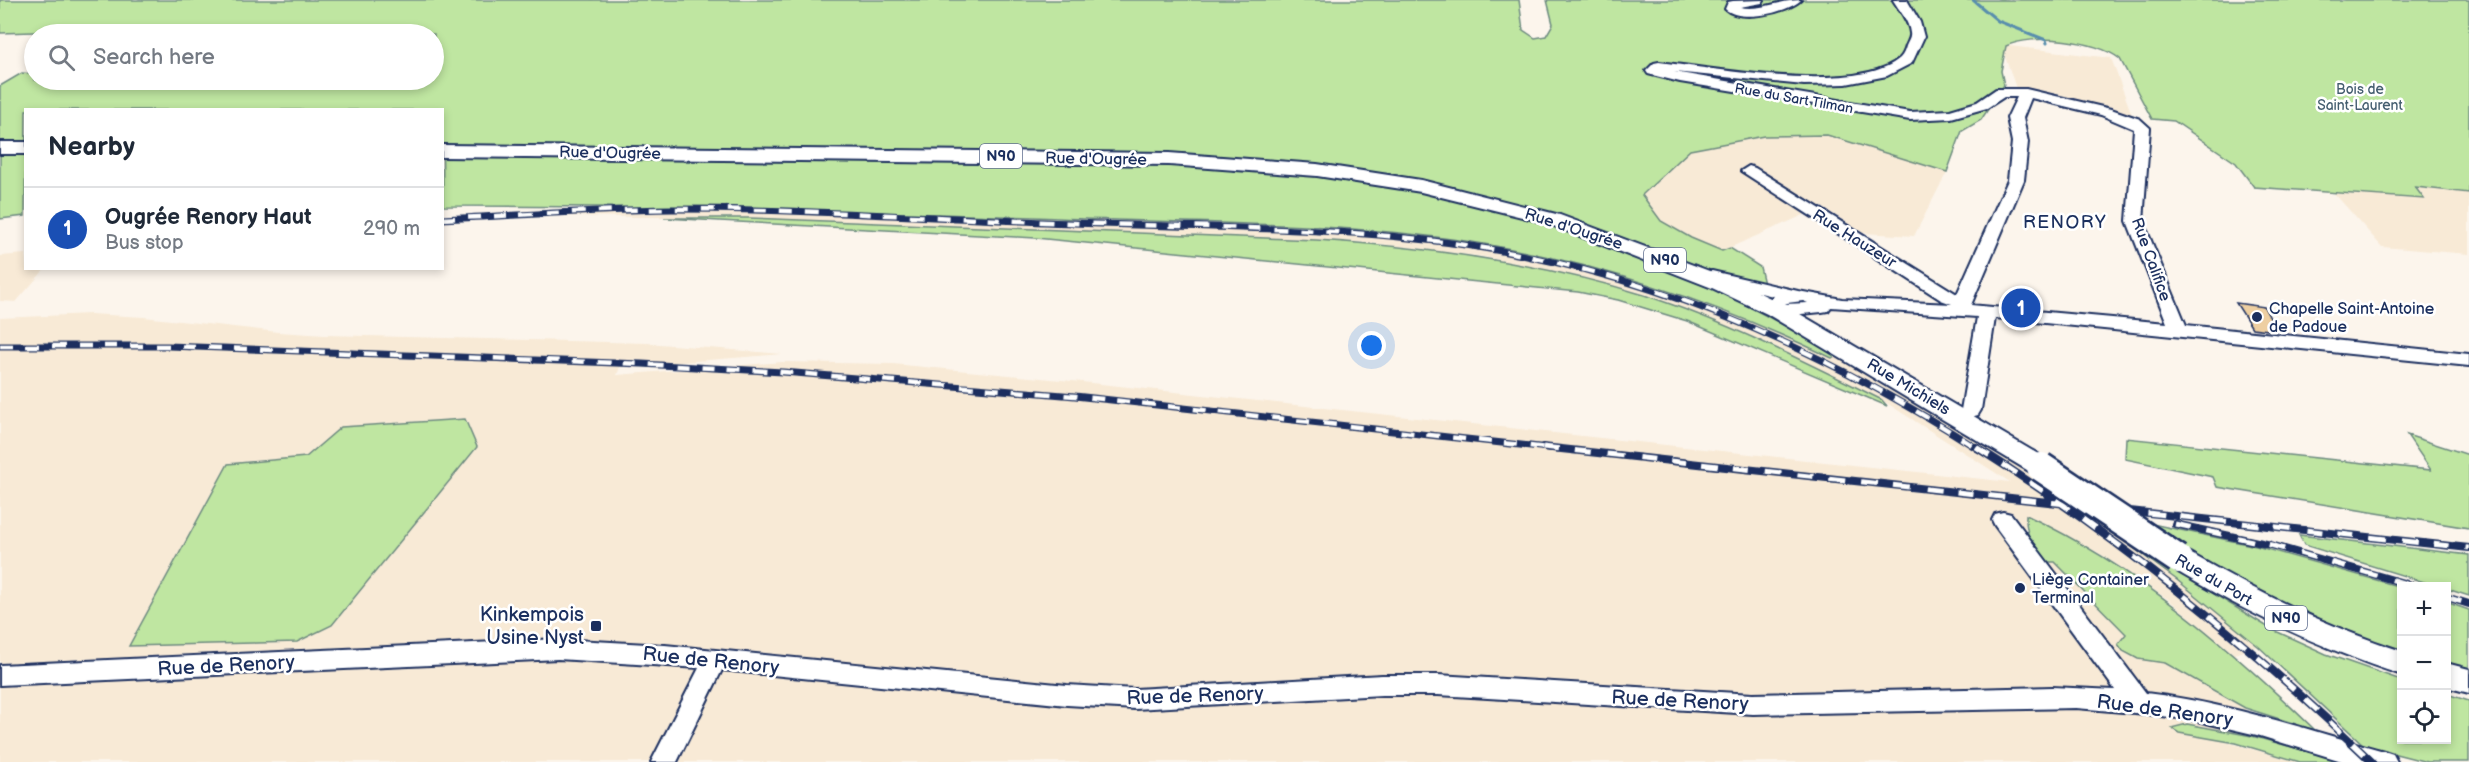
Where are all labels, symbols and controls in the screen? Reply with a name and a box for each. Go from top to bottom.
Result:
search box [24,24,444,90]
icon: search [45,41,78,74]
text: Search here [93,44,215,71]
street label: Rue du Sart Tilman [1733,80,1855,117]
park label: Bois de Saint-Laurent [2317,81,2403,114]
text: Nearby [48,132,135,163]
street label: Rue d'Ougrée [559,143,662,164]
road number: N90 [980,144,1022,168]
street label: Rue d'Ougrée [1045,149,1148,170]
text: Ougrée Renory Haut [105,204,312,231]
street label: Rue d'Ougrée [1522,205,1625,254]
street label: Rue Hauzeur [1809,206,1900,273]
district label: RENORY [2023,212,2107,233]
street label: Rue Califice [2127,215,2175,304]
text: 1 [63,217,72,241]
text: 290 m [363,217,420,241]
text: Bus stop [105,231,184,255]
road number: N90 [1644,248,1686,272]
pin: 1 [2002,286,2040,330]
place label: Chapelle Saint-Antoine de Padoue [2269,300,2435,337]
marker: Chapelle Saint-Antoine de Padoue [2250,310,2264,324]
your location [1357,331,1386,360]
street label: Rue Michiels [1863,355,1953,420]
street label: Rue du Port [2171,551,2255,610]
place label: Liège Container Terminal [2032,571,2149,608]
marker: Liège Container Terminal [2013,581,2027,595]
map controls [2397,582,2451,744]
button: + [2397,582,2451,636]
place label: Kinkempois Usine Nyst [480,603,584,650]
road number: N90 [2265,606,2307,630]
marker: Kinkempois Usine Nyst [589,619,603,633]
button: − [2397,636,2451,690]
street label: Rue de Renory [641,642,780,680]
street label: Rue de Renory [157,650,295,682]
street label: Rue de Renory [1126,682,1264,710]
street label: Rue de Renory [1611,685,1749,717]
street label: Rue de Renory [2095,690,2235,732]
button: locate [2397,690,2451,744]

